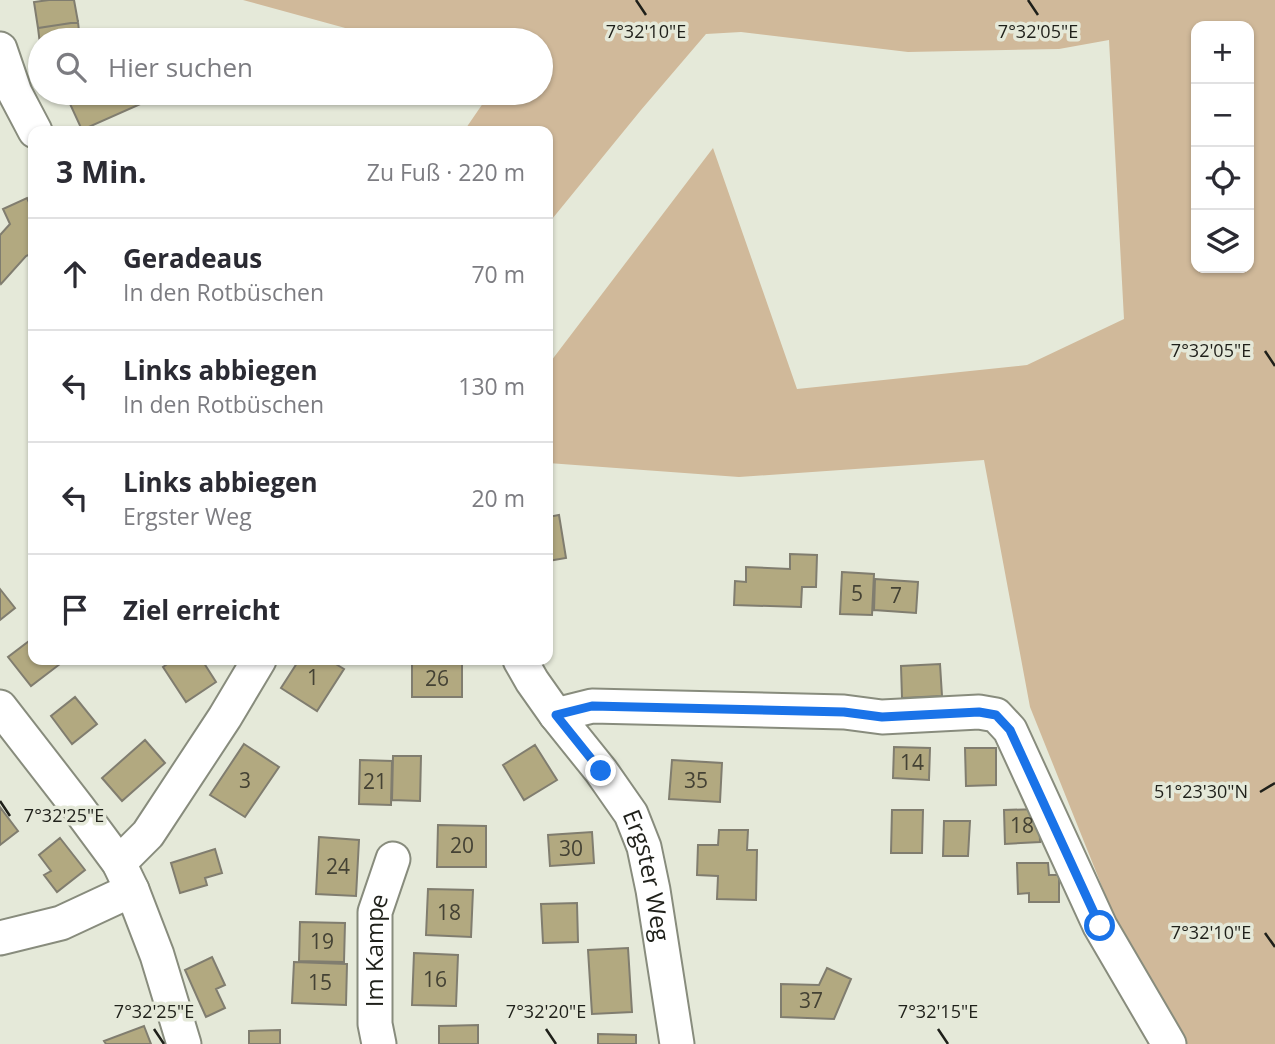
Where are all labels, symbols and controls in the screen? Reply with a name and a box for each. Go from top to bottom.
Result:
text: 7°32'10"E [606,19,686,43]
text: 7°32'05"E [998,19,1078,43]
map controls [1191,21,1254,273]
button: + [1191,21,1254,84]
search box [28,28,553,105]
icon: search [52,48,90,86]
text: Hier suchen [108,49,253,85]
button: − [1191,84,1254,147]
button: locate [1191,147,1254,210]
text: 3 Min. [56,151,147,192]
text: Zu Fuß · 220 m [367,156,525,188]
button: layers [1191,210,1254,273]
text: Geradeaus [123,240,262,276]
icon: ahead [56,255,94,293]
text: 70 m [471,258,525,290]
text: In den Rotbüschen [123,276,324,308]
text: 7°32'05"E [1171,338,1251,362]
text: Links abbiegen [123,352,318,388]
icon: left [56,367,94,405]
text: 130 m [458,370,525,402]
text: In den Rotbüschen [123,388,324,420]
text: Links abbiegen [123,464,318,500]
icon: left [56,479,94,517]
text: 20 m [471,482,525,514]
text: Ergster Weg [123,500,252,532]
house number: 5 [851,579,863,607]
house number: 7 [890,581,902,609]
icon: arrive [56,591,94,629]
text: Ziel erreicht [123,592,280,628]
house number: 1 [307,663,319,691]
house number: 26 [425,664,449,692]
house number: 14 [900,748,924,776]
route end [585,755,616,786]
house number: 3 [239,766,251,794]
house number: 35 [684,766,708,794]
house number: 21 [363,767,387,795]
text: 51°23'30"N [1154,779,1248,803]
text: 7°32'25"E [24,803,104,827]
street label: Ergster Weg [616,804,679,943]
house number: 18 [1010,811,1034,839]
house number: 20 [450,831,474,859]
house number: 30 [559,834,583,862]
house number: 24 [326,852,350,880]
street label: Im Kampe [357,889,395,1007]
house number: 18 [437,898,461,926]
route start [1084,910,1115,941]
text: 7°32'10"E [1171,920,1251,944]
house number: 19 [310,927,334,955]
house number: 16 [423,965,447,993]
house number: 15 [308,968,332,996]
house number: 37 [799,986,823,1014]
text: 7°32'25"E [114,999,194,1023]
text: 7°32'20"E [506,999,586,1023]
text: 7°32'15"E [898,999,978,1023]

